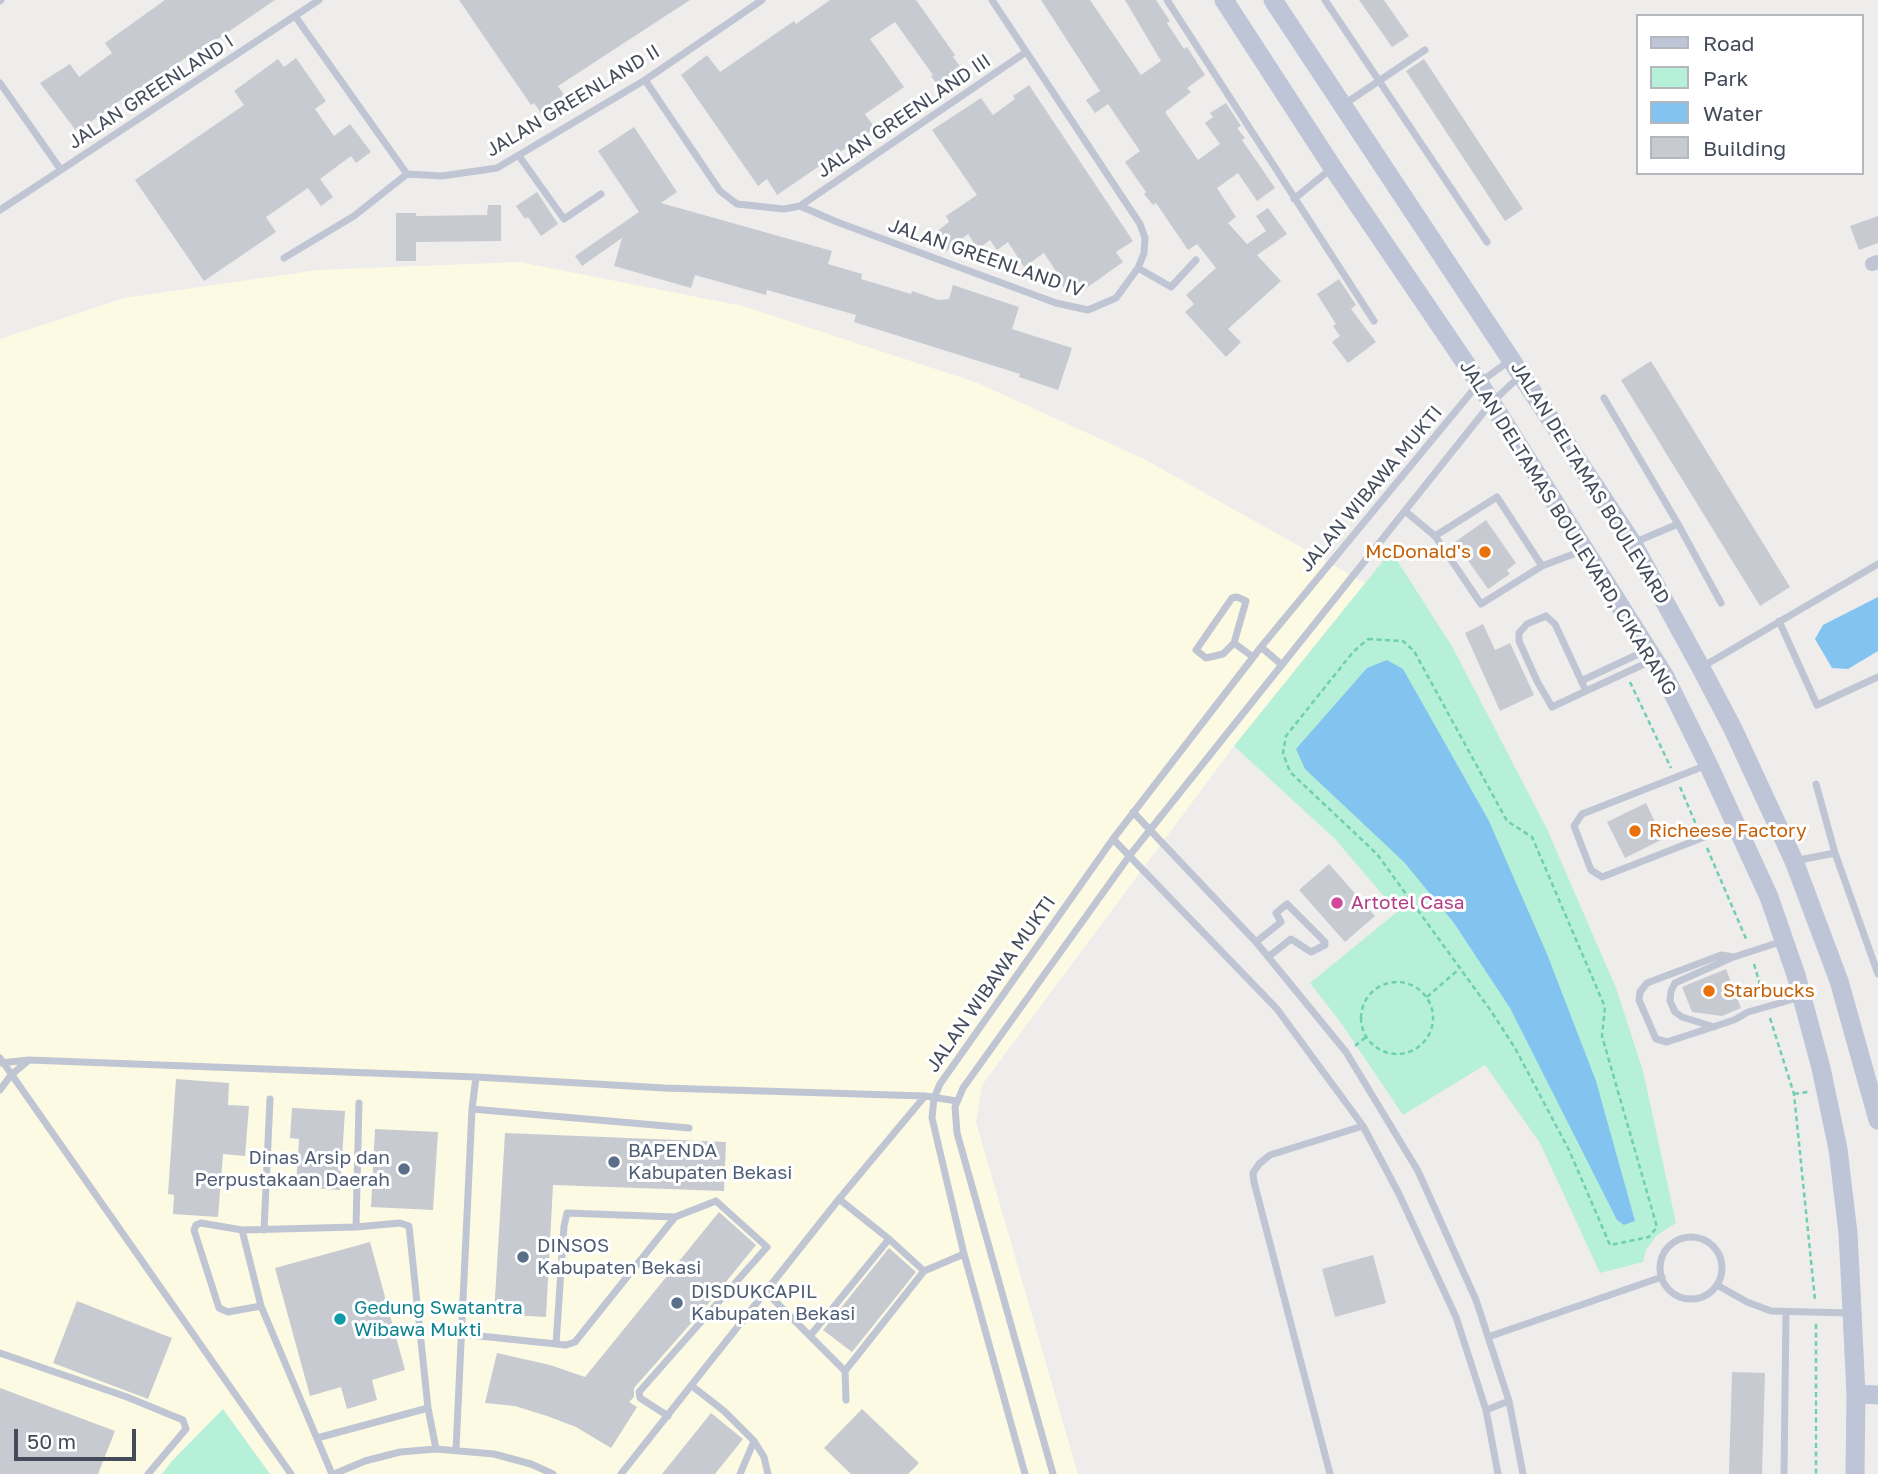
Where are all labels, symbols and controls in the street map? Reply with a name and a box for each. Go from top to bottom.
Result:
legend [1636,14,1864,175]
street label: JALAN GREENLAND I [64,30,238,154]
text: Road [1703,30,1754,56]
street label: JALAN GREENLAND II [482,40,664,162]
street label: JALAN GREENLAND III [813,49,995,183]
text: Park [1703,65,1748,91]
text: Water [1703,100,1763,126]
text: Building [1703,135,1786,161]
street label: JALAN GREENLAND IV [885,214,1087,302]
street label: JALAN DELTAMAS BOULEVARD, CIKARANG [1455,356,1681,700]
street label: JALAN DELTAMAS BOULEVARD [1506,357,1674,609]
street label: JALAN WIBAWA MUKTI [1295,401,1447,577]
place label: McDonald's [1365,541,1471,563]
marker: McDonald's [1477,544,1493,560]
place label: Richeese Factory [1649,820,1807,842]
marker: Richeese Factory [1627,823,1643,839]
street label: JALAN WIBAWA MUKTI [921,892,1061,1076]
place label: Artotel Casa [1351,892,1464,914]
marker: Artotel Casa [1329,895,1345,911]
place label: Starbucks [1723,980,1815,1002]
marker: Starbucks [1701,983,1717,999]
place label: BAPENDA Kabupaten Bekasi [628,1140,792,1184]
place label: Dinas Arsip dan Perpustakaan Daerah [195,1147,390,1191]
marker: BAPENDA Kabupaten Bekasi [606,1154,622,1170]
marker: Dinas Arsip dan Perpustakaan Daerah [396,1161,412,1177]
place label: DINSOS Kabupaten Bekasi [537,1235,701,1279]
marker: DINSOS Kabupaten Bekasi [515,1249,531,1265]
place label: DISDUKCAPIL Kabupaten Bekasi [691,1281,855,1325]
marker: DISDUKCAPIL Kabupaten Bekasi [669,1295,685,1311]
place label: Gedung Swatantra Wibawa Mukti [354,1297,523,1341]
marker: Gedung Swatantra Wibawa Mukti [332,1311,348,1327]
scale bar [18,1414,140,1458]
text: 50 m [27,1428,76,1454]

